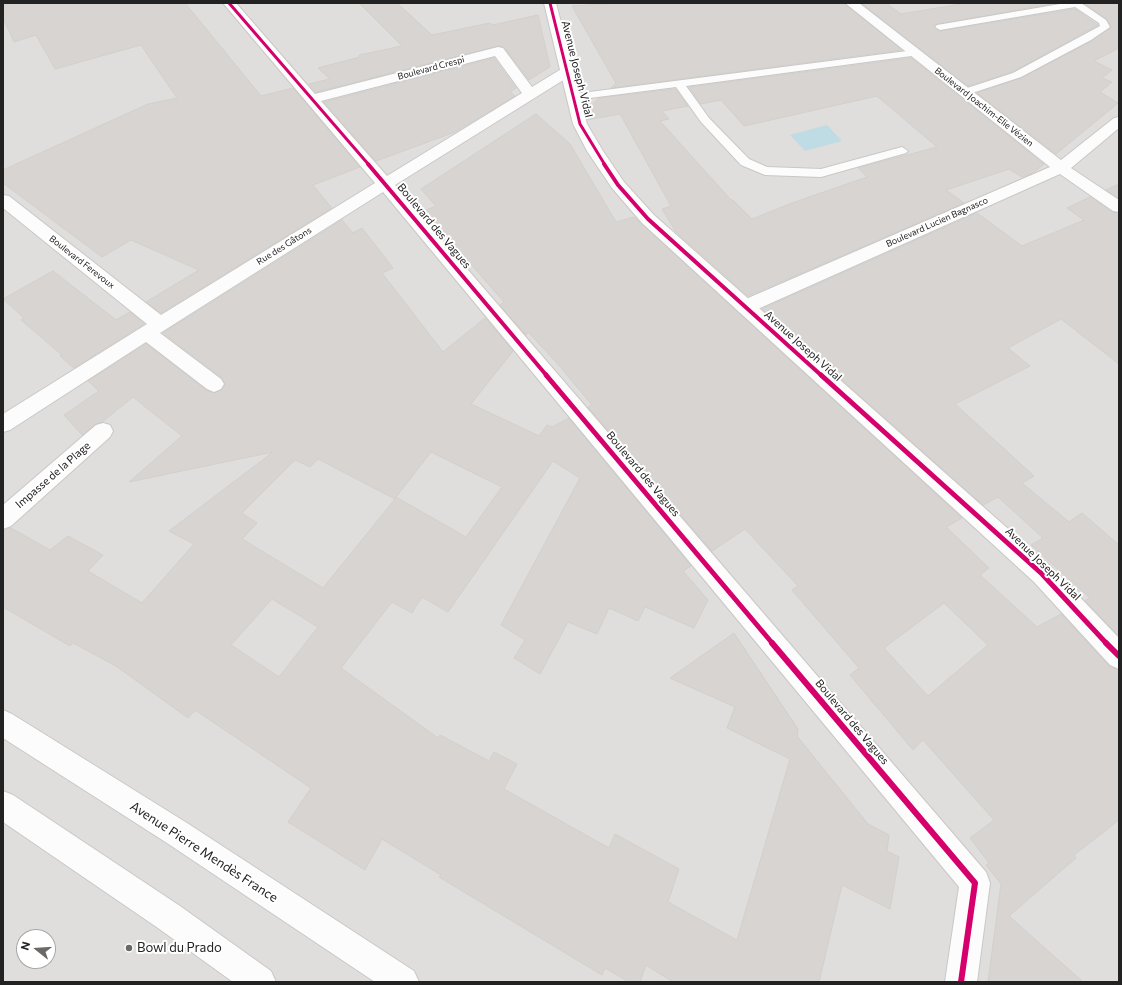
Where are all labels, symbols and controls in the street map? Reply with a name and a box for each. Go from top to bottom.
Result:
street label: Avenue Joseph Vidal [559,19,595,119]
street label: Boulevard Crespi [396,54,466,82]
street label: Boulevard Joachim-Elie Vézien [932,65,1036,149]
street label: Boulevard des Vagues [395,181,473,271]
street label: Boulevard Lucien Bagnasco [884,195,990,249]
street label: Rue des Gâtons [255,225,313,267]
street label: Boulevard Ferevoux [47,233,117,291]
street label: Avenue Joseph Vidal [762,308,844,384]
street label: Boulevard des Vagues [604,429,682,519]
street label: Impasse de la Plage [13,439,93,511]
street label: Avenue Joseph Vidal [1003,525,1083,603]
street label: Boulevard des Vagues [813,677,891,767]
street label: Avenue Pierre Mendès France [127,798,281,906]
north arrow [16,929,56,969]
text: N [18,940,32,951]
place label: Bowl du Prado [137,940,222,956]
marker: Bowl du Prado [124,943,134,953]

